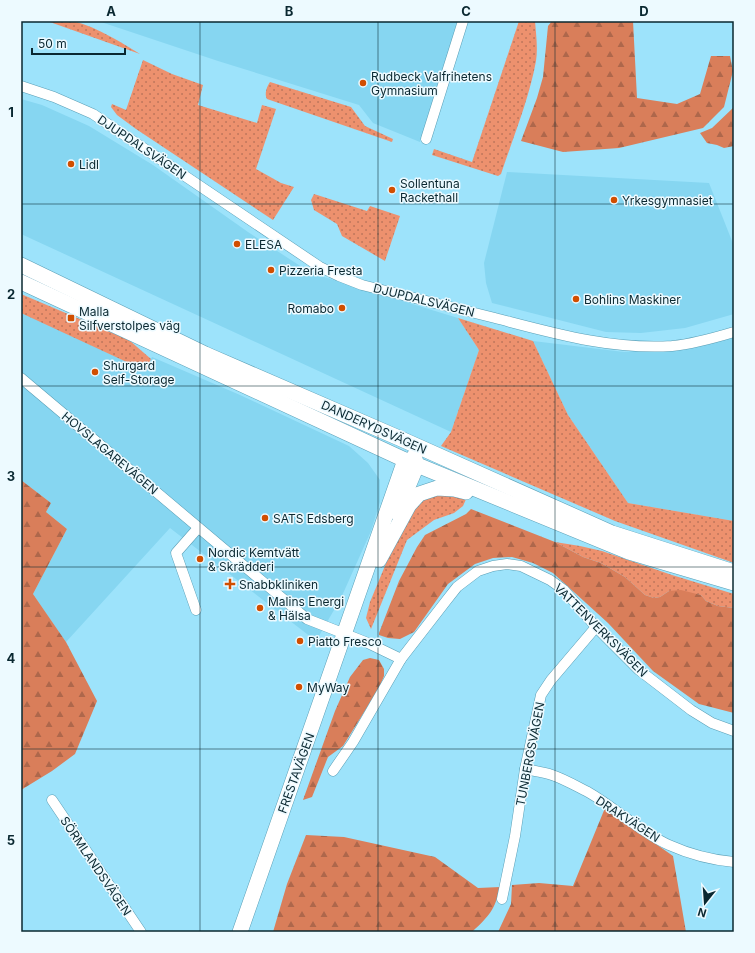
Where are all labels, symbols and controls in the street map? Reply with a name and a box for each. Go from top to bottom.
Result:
text: A [106,3,116,19]
text: B [285,3,294,19]
text: C [461,3,471,19]
text: D [639,3,649,19]
scale bar [32,30,125,56]
text: 50 m [38,36,67,51]
place label: Rudbeck Valfrihetens Gymnasium [371,69,492,98]
marker: Rudbeck Valfrihetens Gymnasium [358,78,368,88]
text: 1 [8,104,14,120]
street label: DJUPDALSVÄGEN [95,112,189,182]
place label: Lidl [79,157,99,172]
marker: Lidl [66,159,76,169]
place label: Sollentuna Rackethall [400,176,460,205]
marker: Sollentuna Rackethall [387,185,397,195]
place label: Yrkesgymnasiet [622,193,713,208]
marker: Yrkesgymnasiet [609,195,619,205]
place label: ELESA [245,237,282,252]
marker: ELESA [232,239,242,249]
place label: Pizzeria Fresta [279,263,362,278]
marker: Pizzeria Fresta [266,265,276,275]
street label: DJUPDALSVÄGEN [372,280,476,320]
text: 2 [7,286,15,302]
place label: Bohlins Maskiner [584,292,681,307]
marker: Bohlins Maskiner [571,294,581,304]
place label: Romabo [287,301,334,316]
marker: Romabo [337,303,347,313]
place label: Malla Silfverstolpes väg [79,304,180,333]
marker: Malla Silfverstolpes väg [66,313,76,323]
place label: Shurgard Self-Storage [103,358,175,387]
marker: Shurgard Self-Storage [90,367,100,377]
street label: DANDERYDSVÄGEN [319,397,429,457]
street label: HOVSLAGAREVÄGEN [59,408,161,498]
text: 3 [7,468,15,484]
place label: SATS Edsberg [273,511,354,526]
marker: SATS Edsberg [260,513,270,523]
place label: Nordic Kemtvätt & Skrädderi [208,545,299,574]
marker: Nordic Kemtvätt & Skrädderi [195,554,205,564]
place label: Snabbkliniken [239,577,318,592]
marker: Snabbkliniken [224,578,236,590]
street label: VATTENVERKSVÄGEN [551,580,651,680]
place label: Malins Energi & Hälsa [268,594,344,623]
marker: Malins Energi & Hälsa [255,603,265,613]
place label: Piatto Fresco [308,634,382,649]
marker: Piatto Fresco [295,636,305,646]
text: 4 [7,650,16,666]
place label: MyWay [307,680,349,695]
marker: MyWay [294,682,304,692]
street label: TUNBERGSVÄGEN [513,701,547,807]
street label: FRESTAVÄGEN [275,731,317,815]
street label: DRAKVÄGEN [593,793,663,845]
street label: SÖRMLANDSVÄGEN [57,814,135,918]
text: 5 [7,832,15,848]
north arrow [685,883,725,923]
text: N [696,905,708,920]

